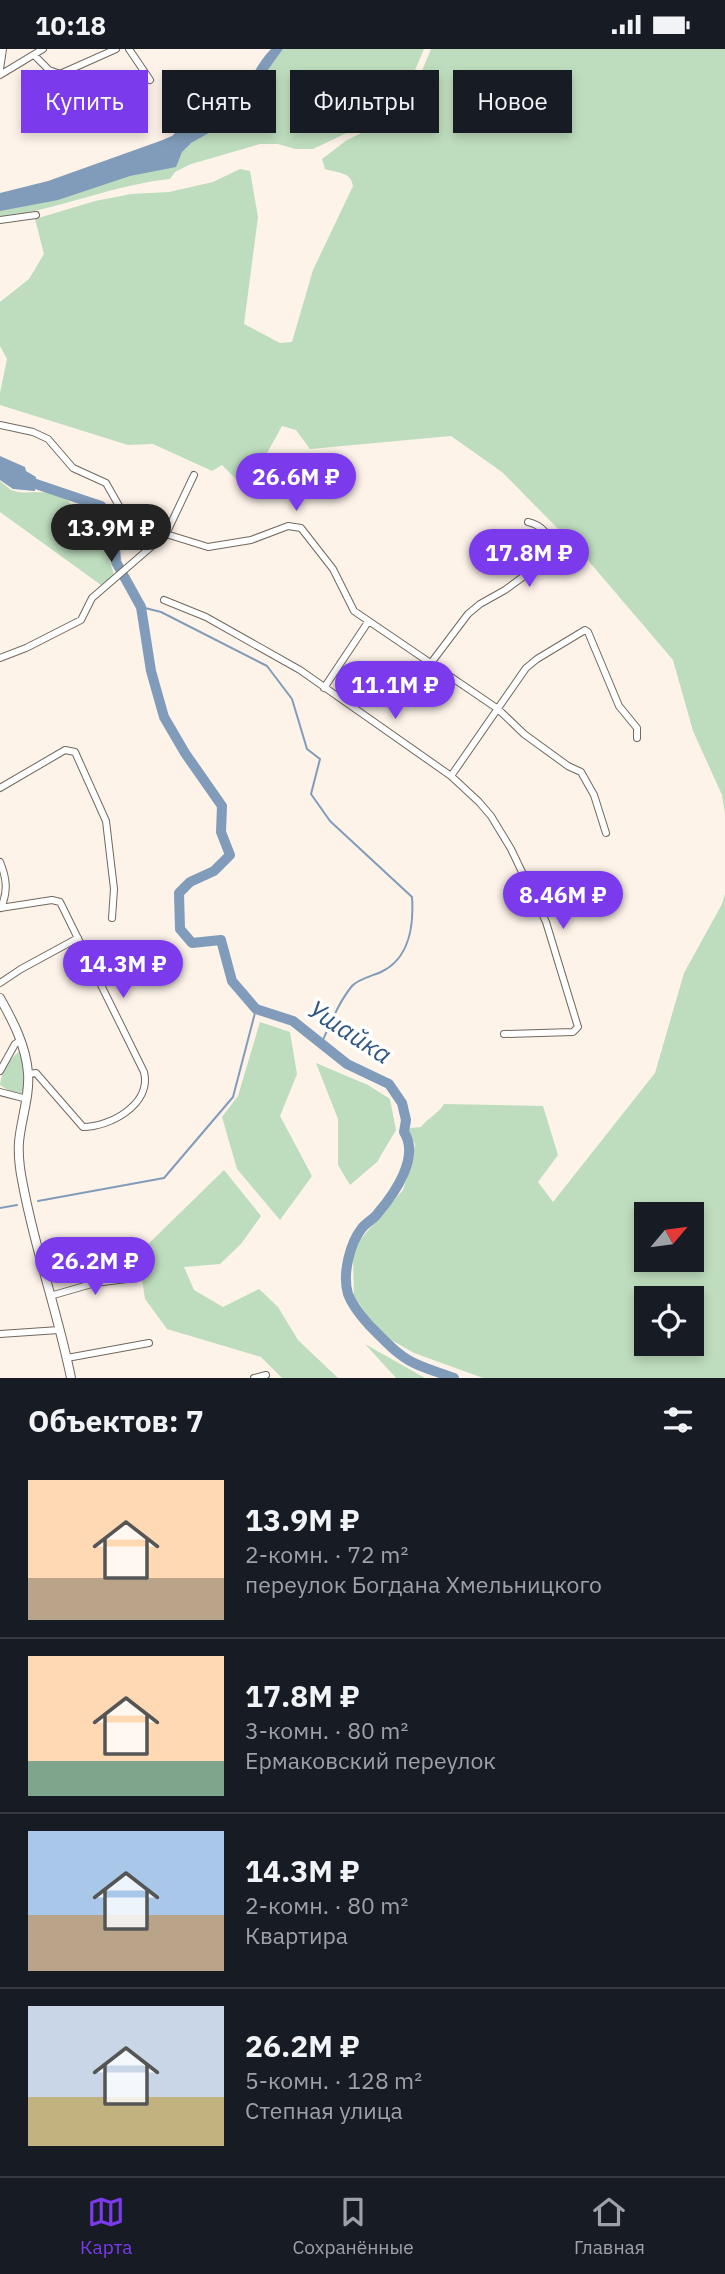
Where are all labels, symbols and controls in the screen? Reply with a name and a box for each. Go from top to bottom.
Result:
text: 10:18 [35,8,106,42]
chip: Купить [21,70,148,133]
chip: Снять [162,70,276,133]
chip: Фильтры [290,70,439,133]
chip: Новое [453,70,572,133]
pin: 26.6M ₽ [231,454,361,513]
text: 26.6M ₽ [252,461,340,491]
pin: 13.9M ₽ [46,505,176,564]
text: 13.9M ₽ [67,512,155,542]
pin: 17.8M ₽ [464,529,594,589]
text: 17.8M ₽ [485,537,573,567]
pin: 11.1M ₽ [330,661,460,721]
text: 11.1M ₽ [351,669,439,699]
pin: 8.46M ₽ [498,871,628,931]
text: 8.46M ₽ [519,879,607,909]
pin: 14.3M ₽ [58,941,188,1000]
text: 14.3M ₽ [79,948,167,978]
water label: Ушайка [302,992,399,1071]
north arrow [634,1202,704,1272]
map controls [634,1202,704,1356]
pin: 26.2M ₽ [30,1237,160,1297]
text: 26.2M ₽ [51,1245,139,1275]
button: locate [634,1286,704,1356]
text: Объектов: 7 [28,1401,204,1440]
icon: filters [659,1401,697,1439]
text: 13.9M ₽ [245,1500,360,1539]
icon: home [84,1508,168,1592]
text: 2-комн. · 72 m² [245,1539,408,1569]
text: переулок Богдана Хмельницкого [245,1569,602,1599]
text: 17.8M ₽ [245,1676,360,1715]
icon: home [84,1684,168,1768]
text: 3-комн. · 80 m² [245,1715,408,1745]
text: Ермаковский переулок [245,1745,496,1775]
text: 14.3M ₽ [245,1851,360,1890]
icon: home [84,1859,168,1943]
text: 2-комн. · 80 m² [245,1890,408,1920]
text: Квартира [245,1920,348,1950]
text: 26.2M ₽ [245,2026,360,2065]
icon: home [84,2034,168,2118]
text: 5-комн. · 128 m² [245,2065,422,2095]
text: Степная улица [245,2095,403,2125]
tab: Карта [80,2193,132,2259]
tab: Сохранённые [293,2193,414,2259]
tab: Главная [574,2193,645,2259]

